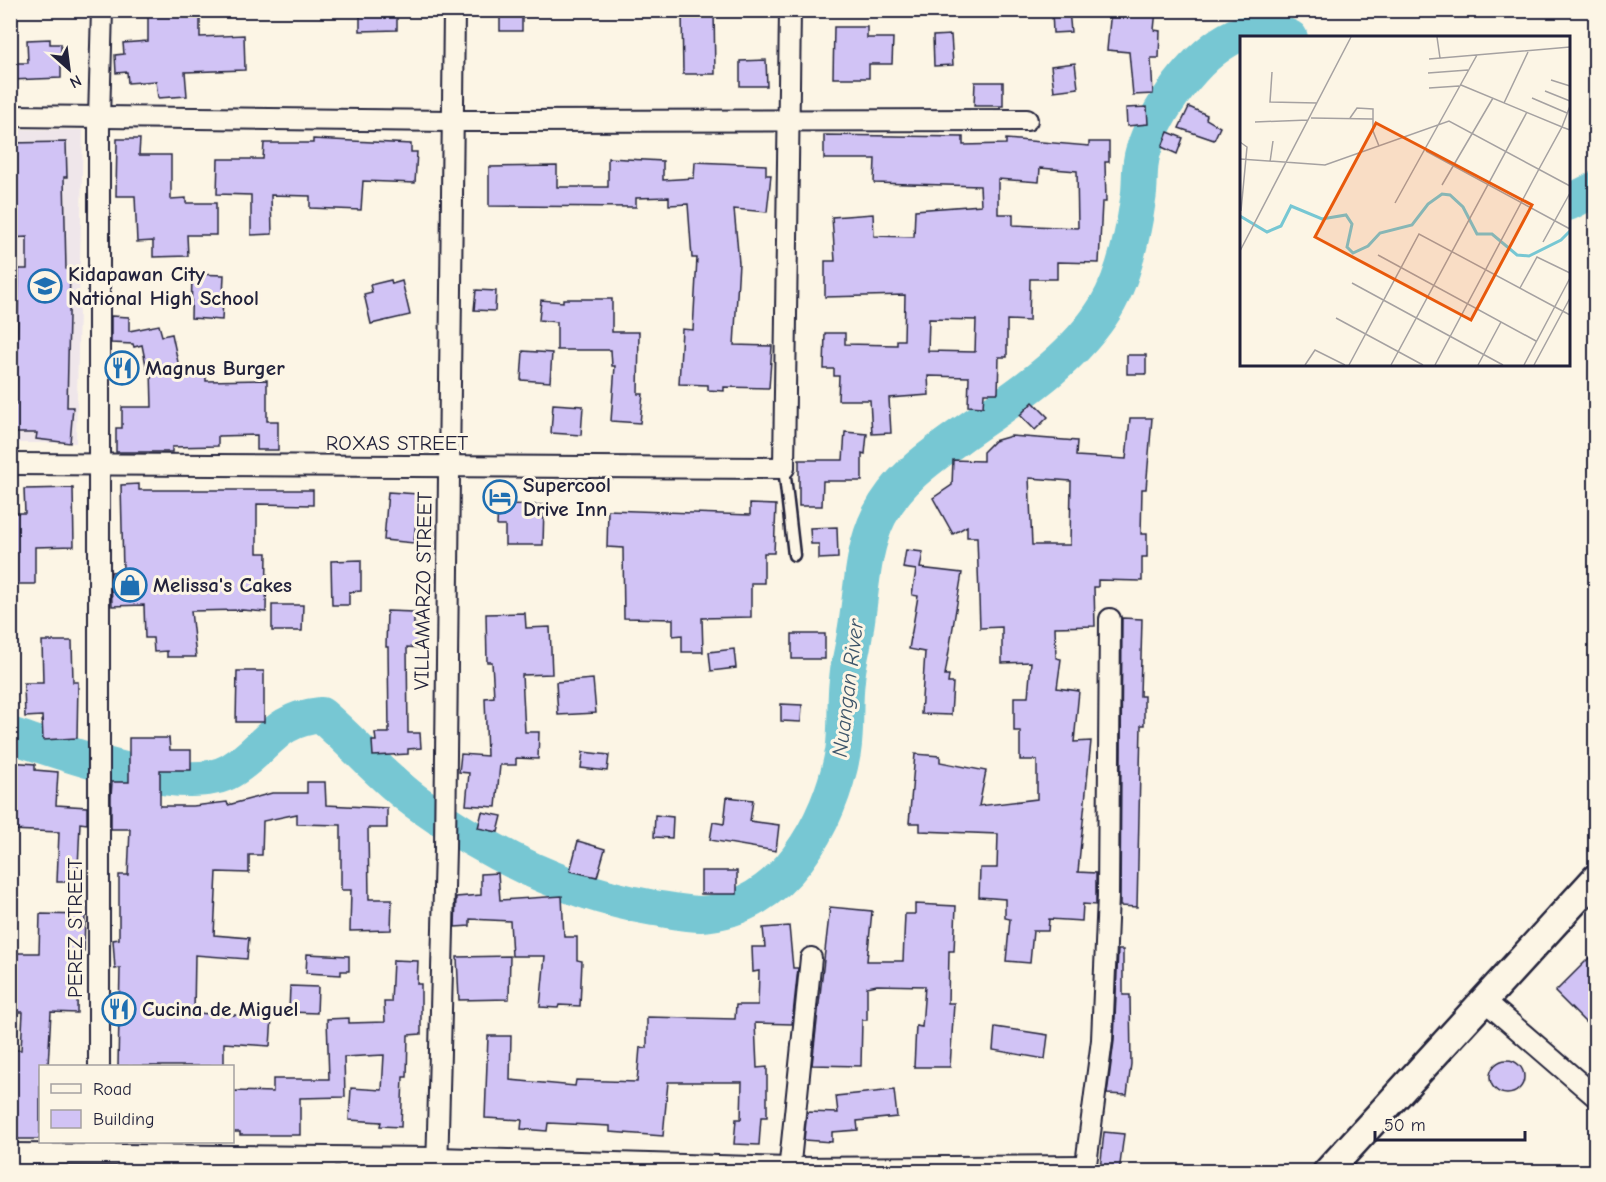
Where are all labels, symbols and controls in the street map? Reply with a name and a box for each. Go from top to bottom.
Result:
inset map [1240,36,1570,366]
north arrow [39,39,99,99]
text: N [67,71,84,92]
place label: Kidapawan City National High School [68,262,259,310]
school or university icon: Kidapawan City National High School [27,268,63,304]
restaurant icon: Magnus Burger [104,350,140,386]
place label: Magnus Burger [145,356,285,380]
street label: ROXAS STREET [326,431,468,455]
place label: Supercool Drive Inn [523,473,611,521]
hotel icon: Supercool Drive Inn [482,479,518,515]
street label: VILLAMARZO STREET [409,492,437,690]
shop icon: Melissa's Cakes [112,567,148,603]
place label: Melissa's Cakes [153,573,292,597]
water label: Nuangan River [827,616,870,759]
street label: PEREZ STREET [63,858,87,998]
restaurant icon: Cucina de Miguel [101,991,137,1027]
place label: Cucina de Miguel [142,997,298,1021]
legend [39,1065,234,1143]
text: Road [93,1079,132,1100]
scale bar [1375,1104,1525,1142]
text: Building [93,1109,155,1130]
text: 50 m [1384,1115,1426,1136]

